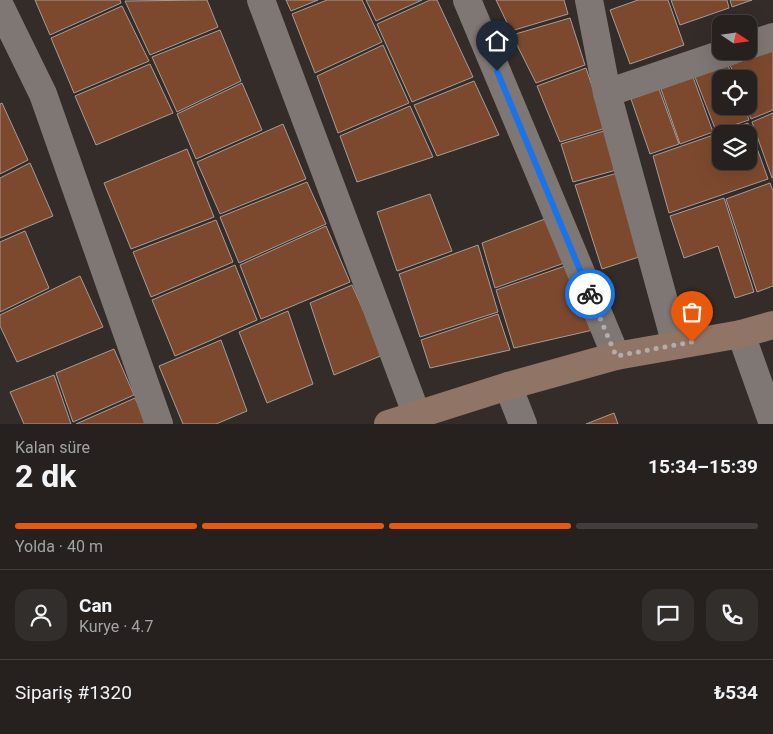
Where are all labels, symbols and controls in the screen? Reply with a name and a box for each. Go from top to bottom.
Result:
north arrow [712,15,758,60]
map controls [712,15,757,170]
pin [476,20,518,71]
icon: home [483,27,511,55]
button: locate [712,70,757,115]
button: layers [712,125,757,170]
courier [565,269,615,319]
icon: bike [576,280,604,308]
pin [671,291,713,342]
icon: bag [678,298,706,326]
text: Kalan süre [15,438,90,457]
text: 15:34–15:39 [648,455,758,478]
text: 2 dk [15,457,76,495]
text: Yolda · 40 m [15,537,103,556]
button: person [15,589,67,641]
button: chat [642,589,694,641]
button: phone [706,589,758,641]
text: Can [79,594,112,617]
text: Kurye · 4.7 [79,617,154,636]
text: Sipariş #1320 [15,681,132,704]
text: ₺534 [714,681,758,704]

